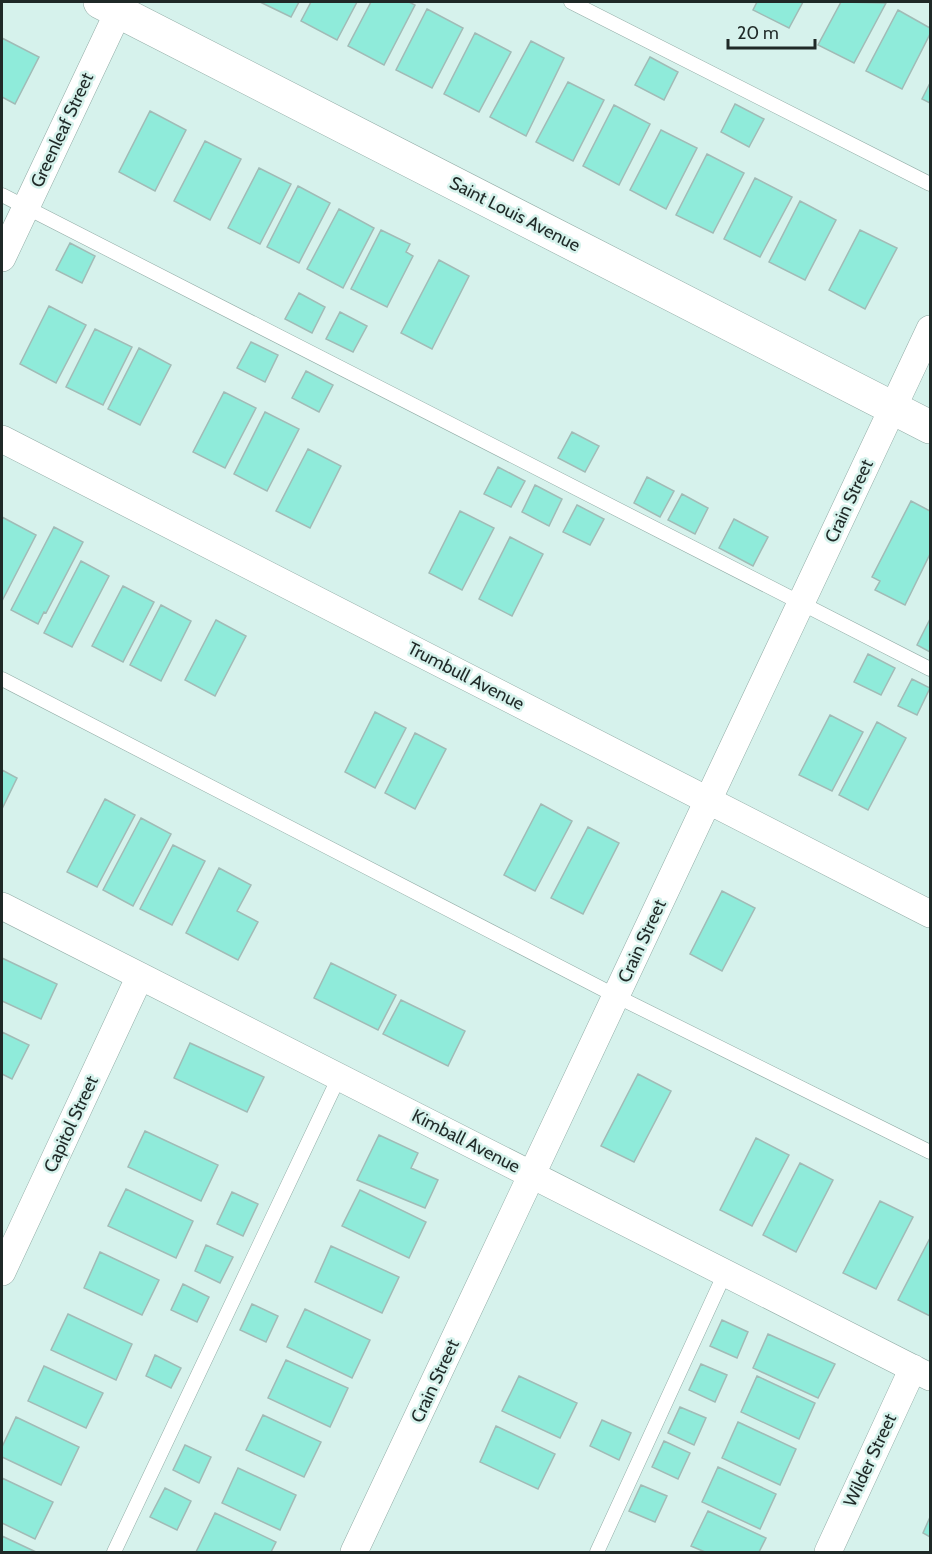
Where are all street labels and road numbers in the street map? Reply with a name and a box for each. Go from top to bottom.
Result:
street label: Greenleaf Street [26,69,98,191]
street label: Saint Louis Avenue [446,172,584,256]
street label: Crain Street [820,456,878,546]
street label: Trumbull Avenue [404,637,528,715]
street label: Crain Street [613,896,671,986]
street label: Capitol Street [39,1072,103,1176]
street label: Kimball Avenue [408,1104,524,1178]
street label: Crain Street [406,1336,464,1426]
street label: Wilder Street [839,1410,901,1510]

